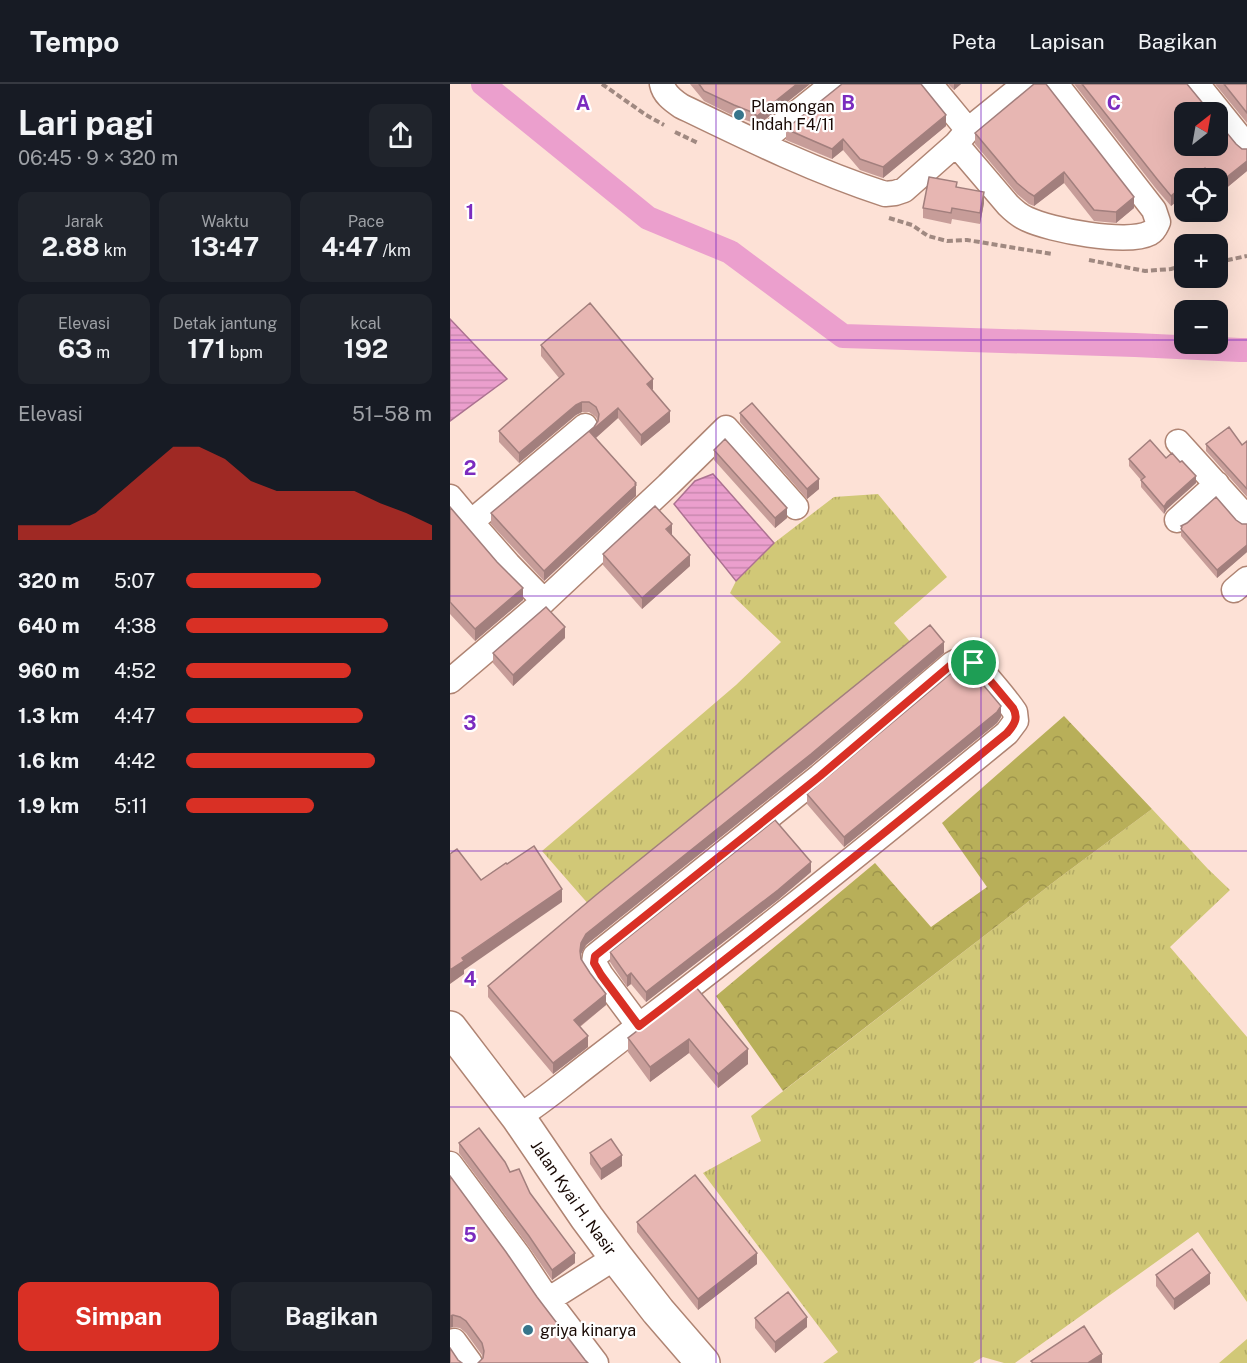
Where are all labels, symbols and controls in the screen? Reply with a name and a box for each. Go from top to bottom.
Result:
text: Tempo [30,25,119,58]
text: Peta [952,29,996,54]
text: Lapisan [1029,29,1105,54]
text: Bagikan [1138,29,1217,54]
text: A [576,91,590,115]
text: B [841,91,855,115]
text: C [1107,91,1121,115]
place label: Plamongan Indah F4/11 [751,97,835,134]
north arrow [1174,102,1228,156]
map controls [1174,102,1228,354]
text: Lari pagi [18,104,154,142]
button: share [369,104,432,167]
marker: Plamongan Indah F4/11 [732,108,746,122]
text: 06:45 · 9 × 320 m [18,146,178,170]
button: locate [1174,168,1228,222]
text: 1 [466,200,474,224]
text: Jarak [65,212,103,231]
text: Waktu [201,212,249,231]
text: Pace [348,212,384,231]
text: 2.88 [41,231,100,262]
text: 13:47 [191,231,259,262]
text: 4:47 [321,231,379,262]
button: + [1174,234,1228,288]
text: km [100,241,127,260]
text: /km [379,241,411,260]
button: − [1174,300,1228,354]
text: Elevasi [58,314,110,333]
text: Detak jantung [173,314,277,333]
text: kcal [351,314,381,333]
text: 63 [58,333,92,364]
text: 171 [187,333,226,364]
text: 192 [344,333,388,364]
text: m [92,343,110,362]
text: bpm [226,343,263,362]
text: Elevasi [18,402,83,426]
text: 51–58 m [352,402,432,426]
text: 2 [464,456,476,480]
text: 320 m [18,569,79,593]
text: 5:07 [114,569,155,593]
text: 640 m [18,614,80,638]
text: 4:38 [114,614,157,638]
pin [948,637,999,688]
icon: arrive [957,646,990,679]
text: 960 m [18,659,80,683]
text: 4:52 [114,659,156,683]
text: 1.3 km [18,704,79,728]
text: 4:47 [114,704,156,728]
text: 3 [463,711,477,735]
text: 1.6 km [18,749,79,773]
text: 4:42 [114,749,155,773]
text: 1.9 km [18,794,79,818]
text: 5:11 [114,794,148,818]
text: 4 [463,967,477,991]
street label: Jalan Kyai H. Nasir [527,1136,621,1259]
text: 5 [463,1223,477,1247]
button: Simpan [18,1282,219,1351]
button: Bagikan [231,1282,432,1351]
place label: griya kinarya [540,1321,636,1340]
marker: griya kinarya [521,1323,535,1337]

